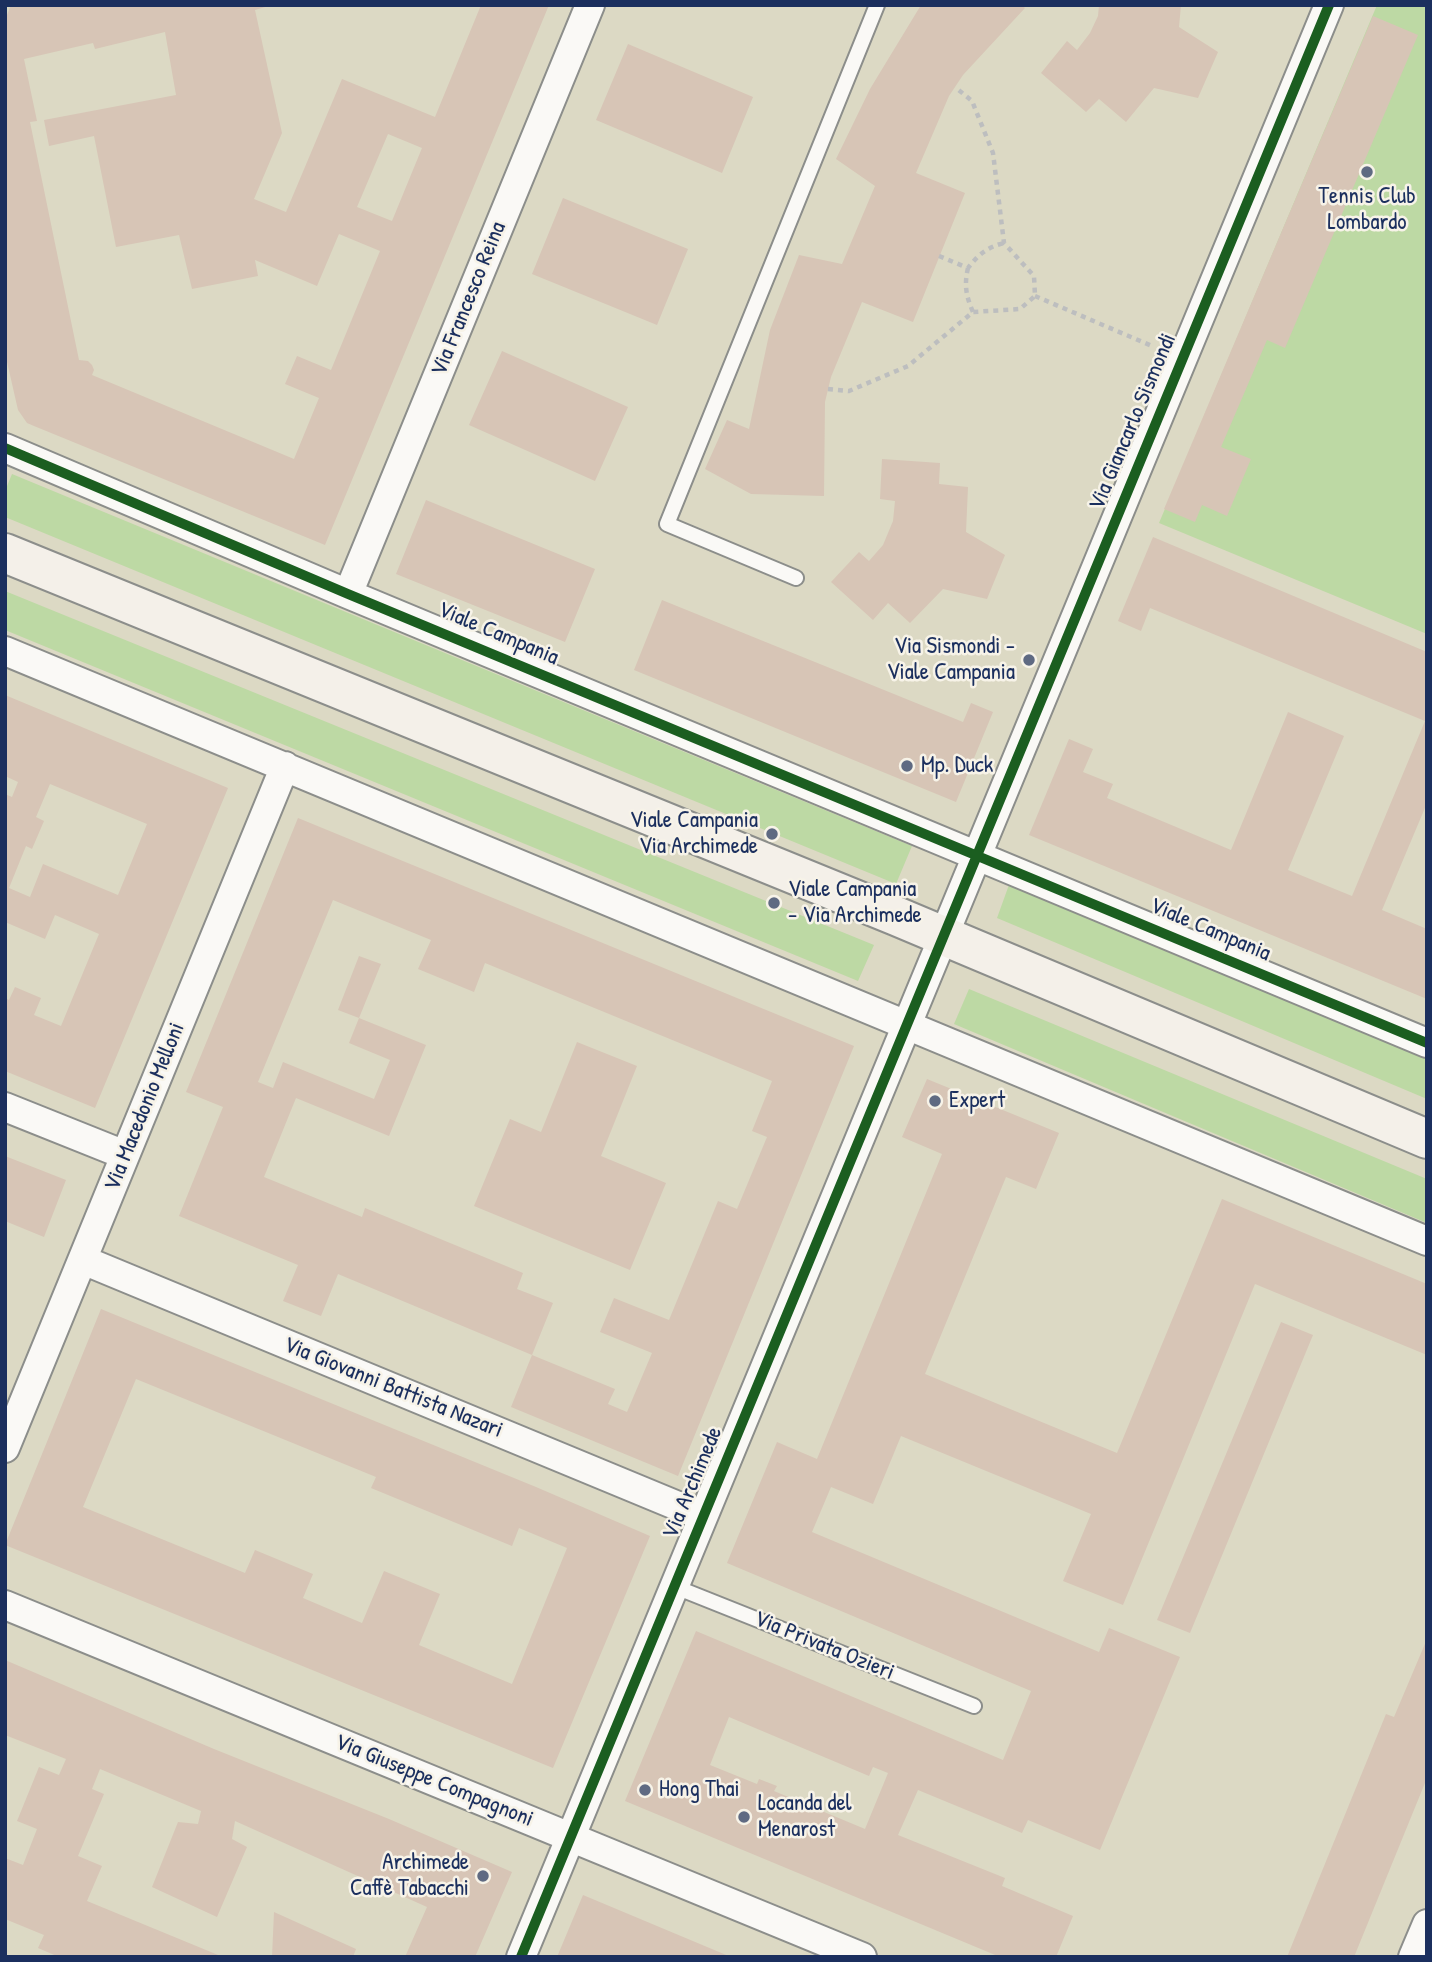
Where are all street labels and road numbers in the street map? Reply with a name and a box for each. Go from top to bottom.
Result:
street label: Via Francesco Reina [426,218,512,380]
street label: Via Giancarlo Sismondi [1083,329,1183,515]
street label: Viale Campania [434,596,562,672]
street label: Viale Campania [1146,892,1274,968]
street label: Via Macedonio Melloni [99,1019,191,1195]
street label: Via Giovanni Battista Nazari [279,1331,507,1445]
street label: Via Archimede [657,1423,729,1543]
street label: Via Privata Ozieri [750,1605,898,1687]
street label: Via Giuseppe Compagnoni [331,1729,537,1833]

